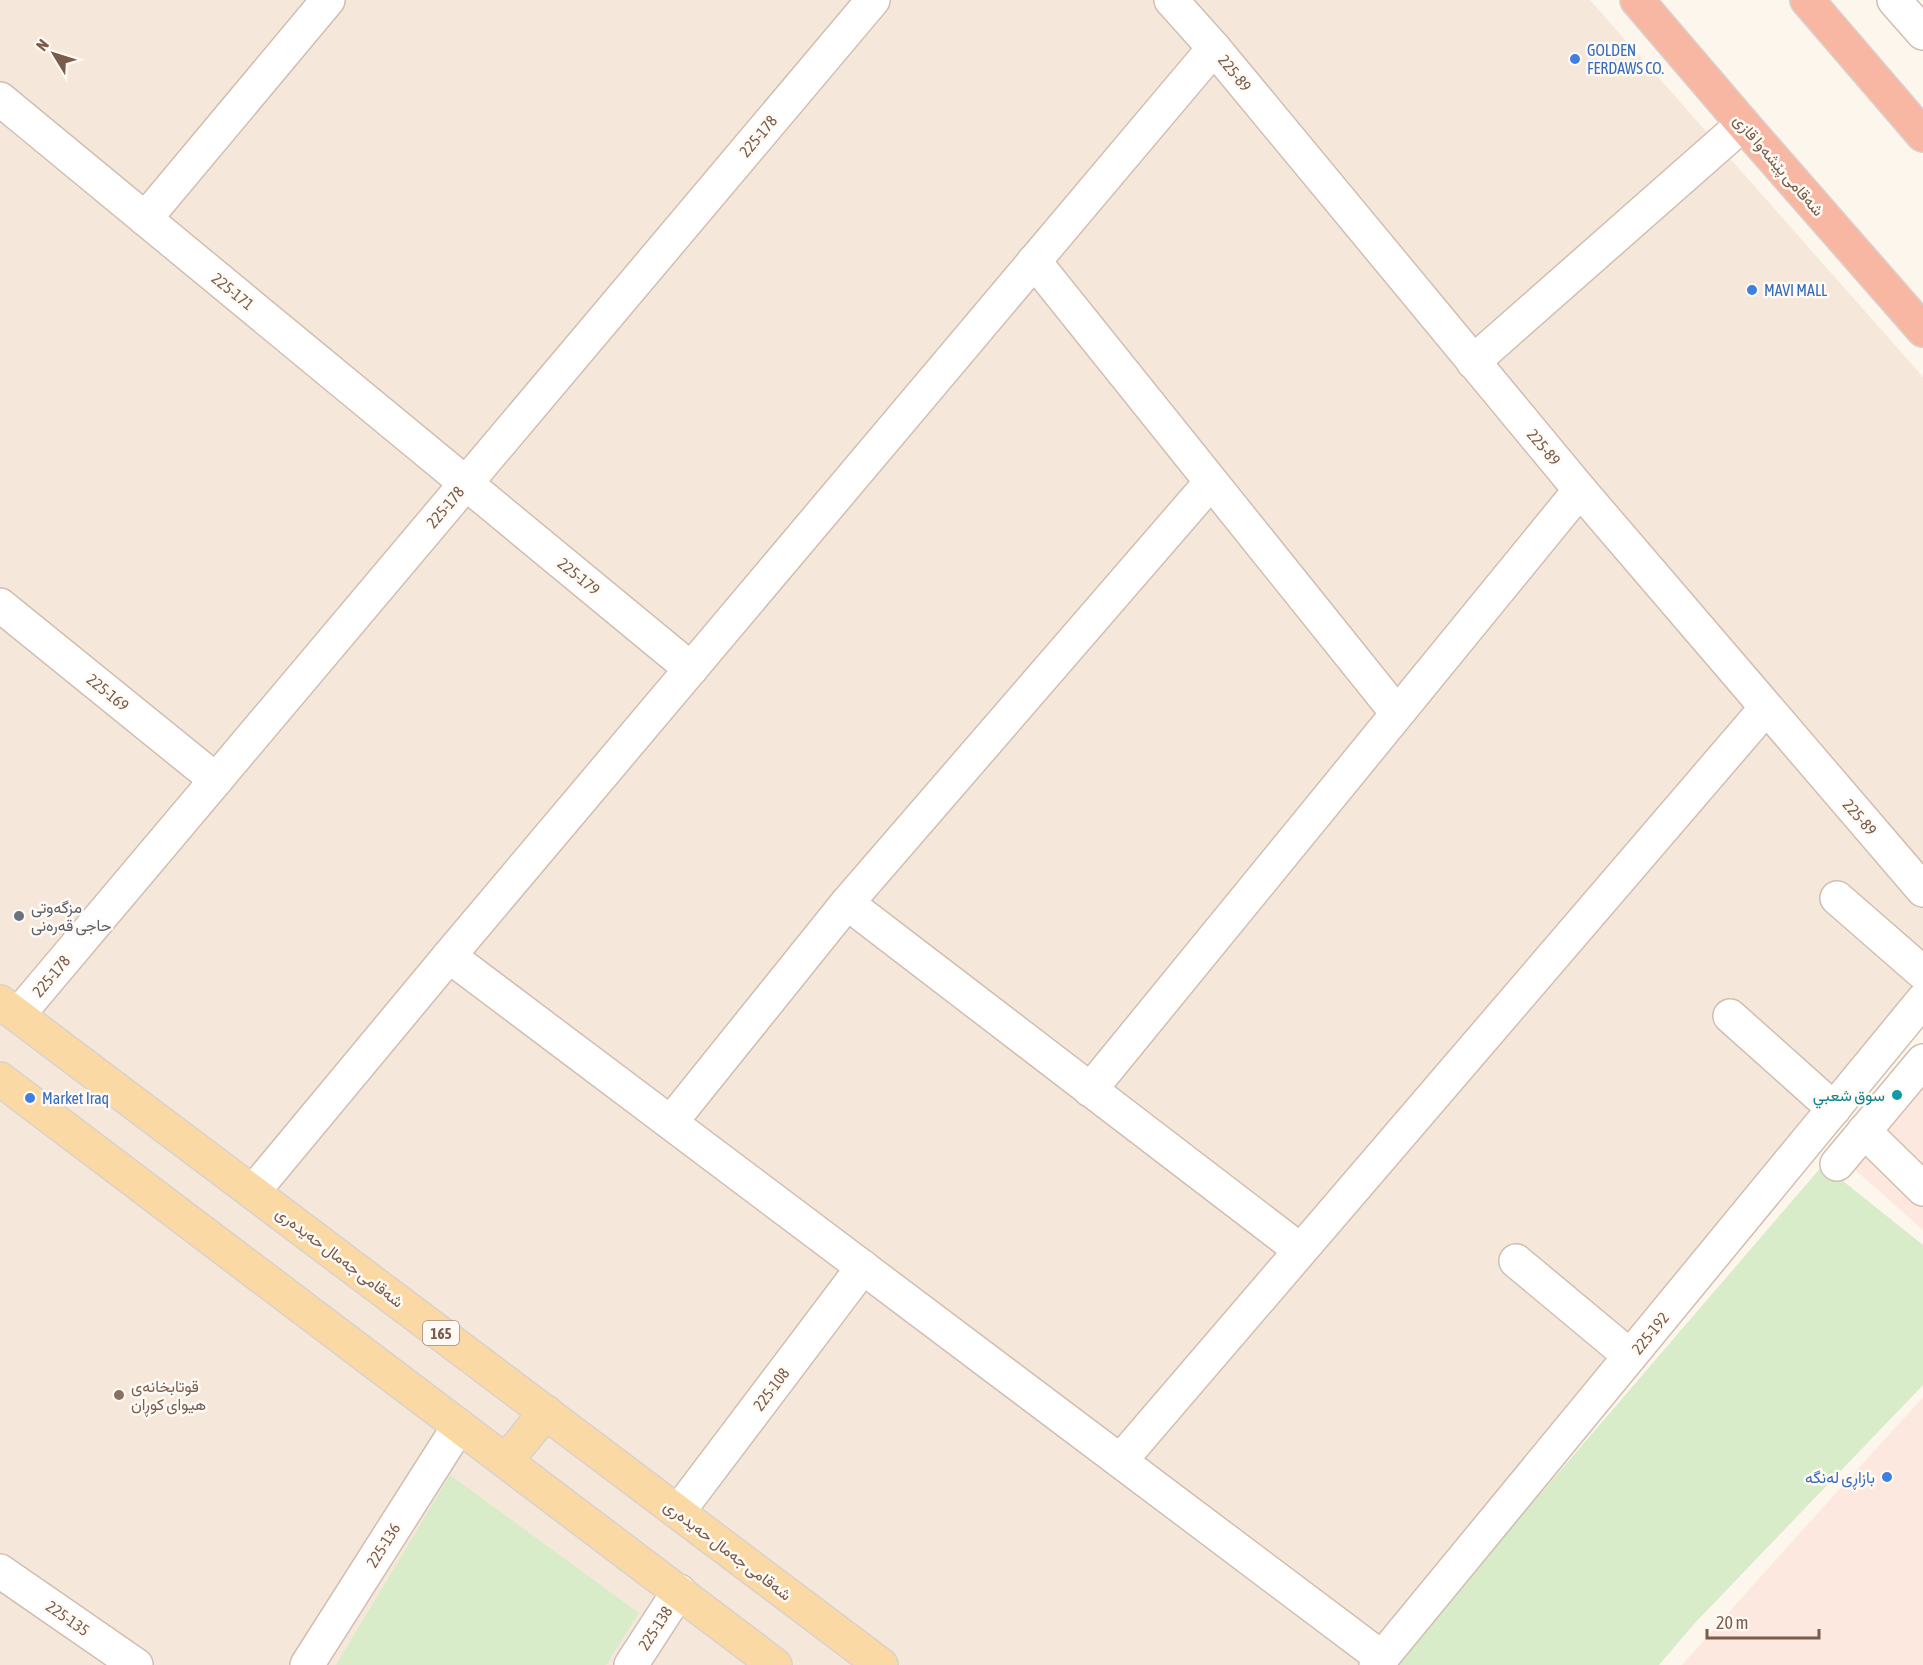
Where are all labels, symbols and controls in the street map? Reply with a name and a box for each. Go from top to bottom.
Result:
north arrow [24,24,84,84]
text: N [32,35,52,54]
place label: GOLDEN FERDAWS CO. [1587,41,1664,77]
street label: 225-89 [1215,51,1255,95]
marker: GOLDEN FERDAWS CO. [1568,52,1582,66]
street label: شەقامی پێشەوا قازی [1728,111,1828,221]
street label: 225-178 [736,112,780,160]
street label: 225-171 [209,269,257,313]
place label: MAVI MALL [1764,281,1828,299]
marker: MAVI MALL [1745,283,1759,297]
street label: 225-89 [1524,425,1564,469]
street label: 225-178 [423,483,467,531]
street label: 225-179 [555,554,603,598]
street label: 225-169 [84,670,132,714]
street label: 225-89 [1840,795,1880,839]
place label: مزگەوتی حاجی قەرەنی [31,898,112,936]
marker: مزگەوتی حاجی قەرەنی [12,909,26,923]
street label: 225-178 [29,952,73,1000]
place label: سوق شعبي [1813,1086,1885,1109]
marker: سوق شعبي [1890,1088,1904,1102]
place label: Market Iraq [42,1089,109,1108]
marker: Market Iraq [23,1091,37,1105]
street label: شەقامی جەمال حەیدەری [272,1203,407,1312]
street label: 225-192 [1628,1309,1672,1357]
road number: 165 [423,1321,459,1345]
street label: 225-108 [749,1364,793,1414]
place label: قوتابخانەی هیوای کوڕان [131,1377,206,1417]
marker: قوتابخانەی هیوای کوڕان [112,1388,126,1402]
place label: بازاڕی لەنگە [1805,1468,1875,1490]
marker: بازاڕی لەنگە [1880,1470,1894,1484]
street label: شەقامی جەمال حەیدەری [660,1496,795,1605]
street label: 225-136 [363,1520,403,1570]
street label: 225-135 [43,1597,93,1639]
scale bar [1707,1602,1820,1640]
street label: 225-138 [634,1603,676,1653]
text: 20 m [1716,1612,1748,1633]

